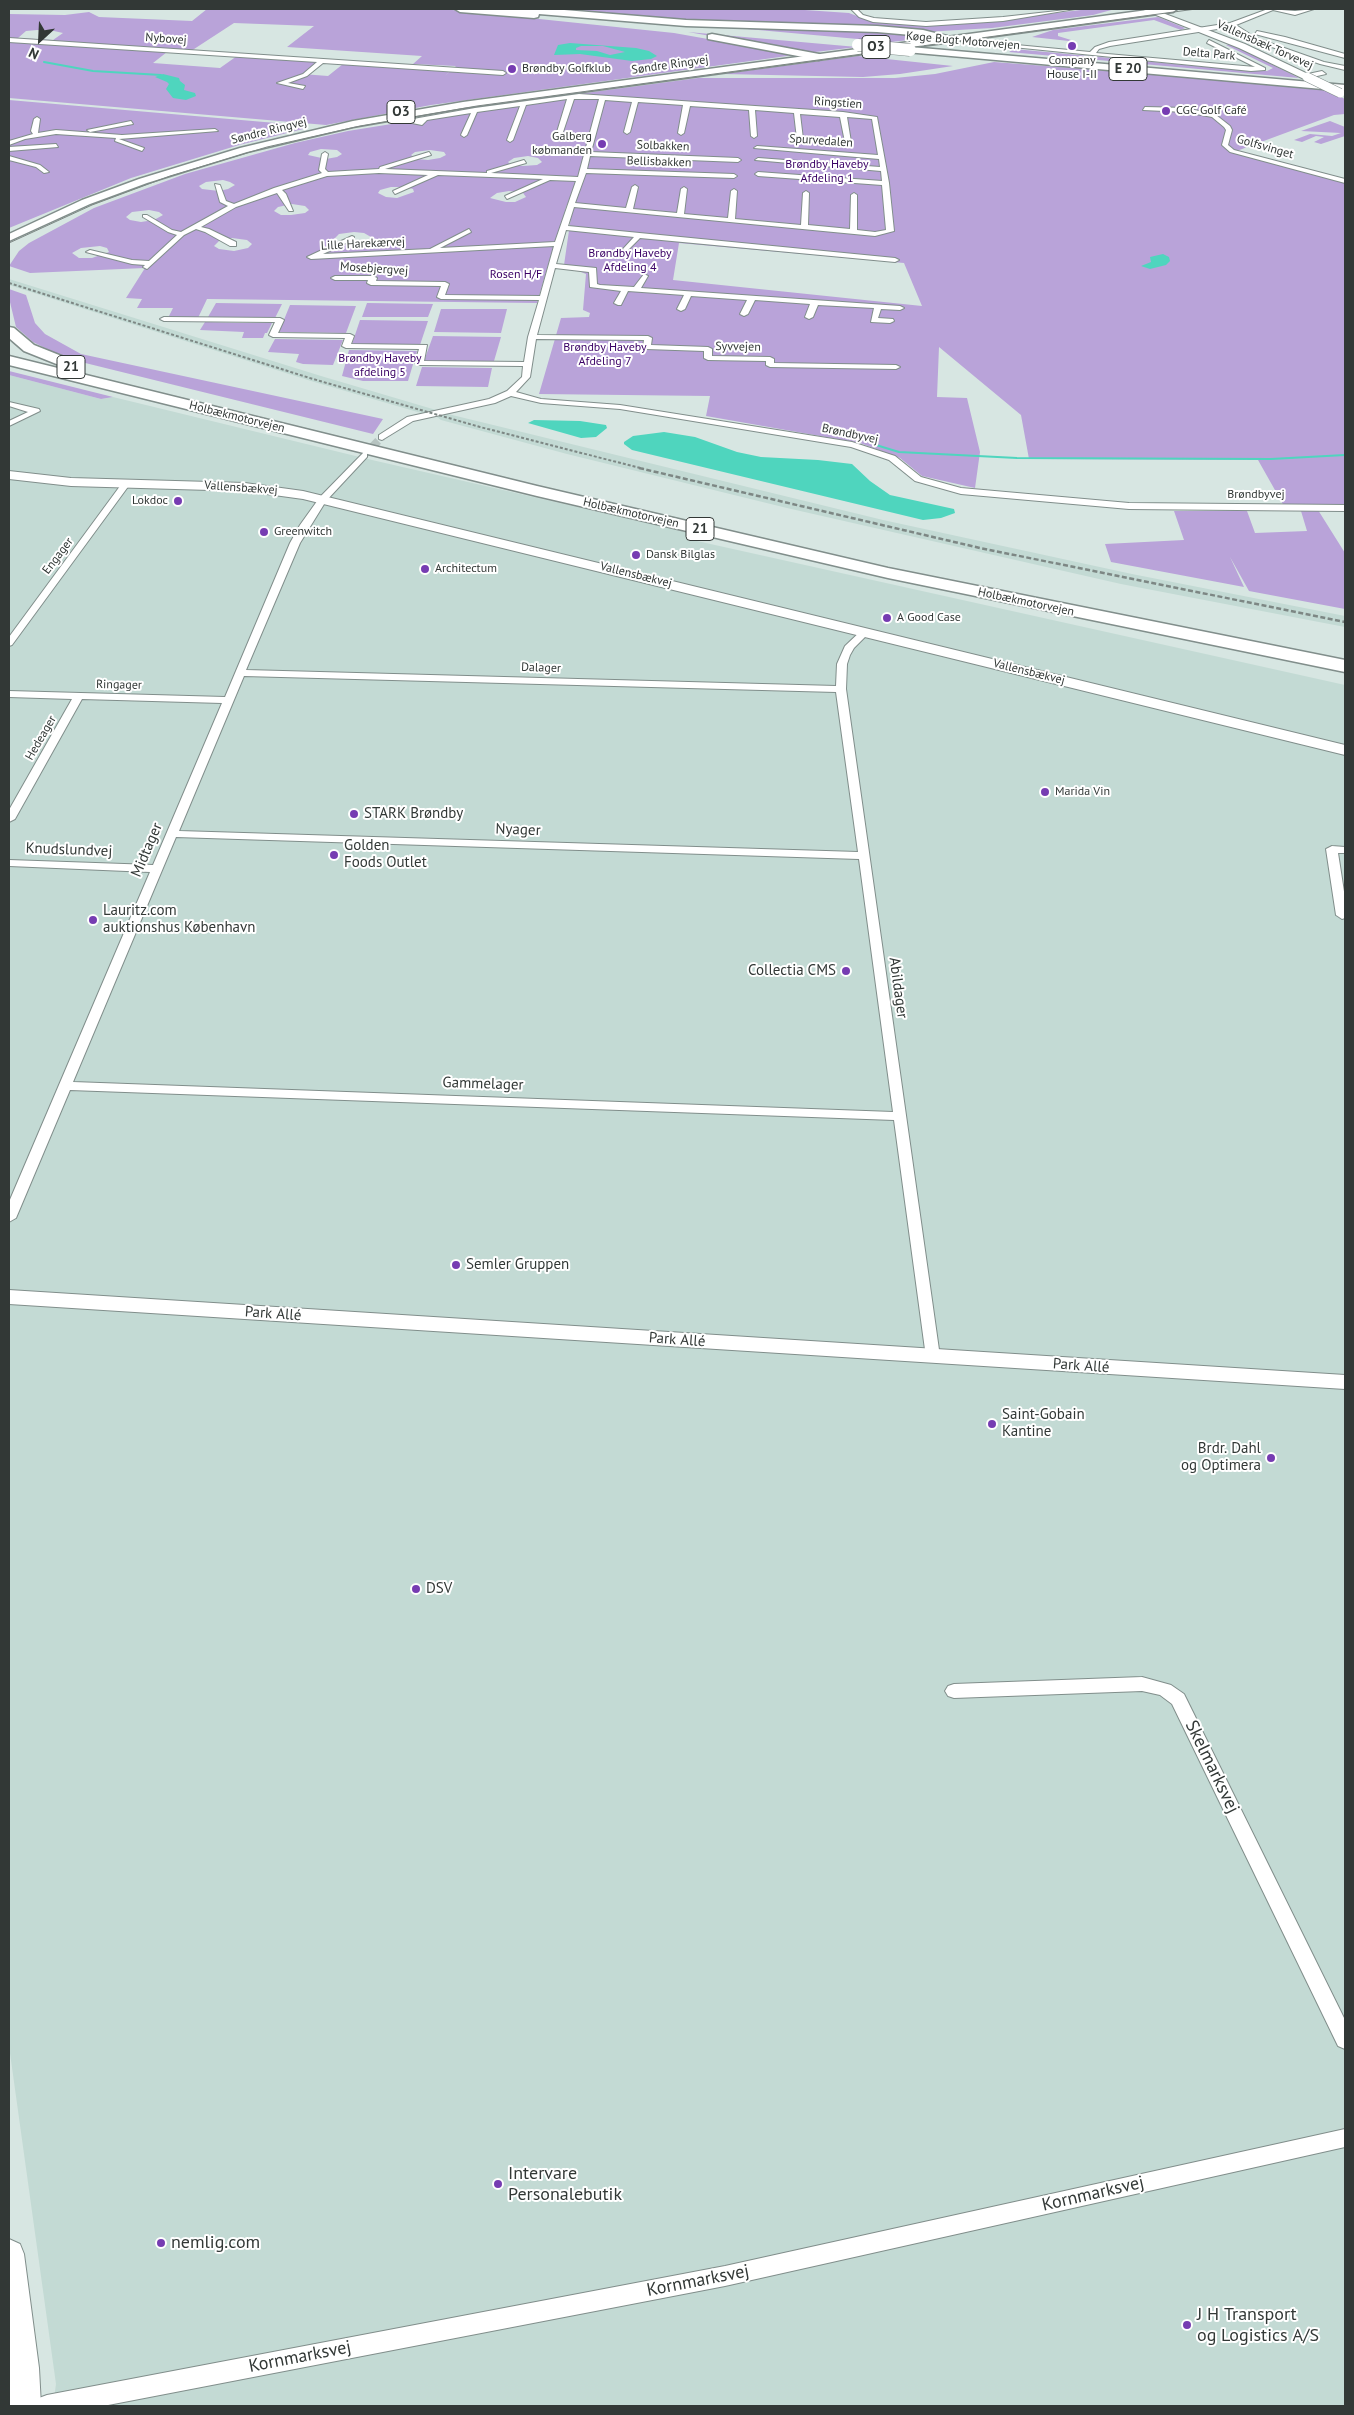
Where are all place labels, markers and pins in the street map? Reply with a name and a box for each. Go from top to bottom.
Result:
marker: Company House I-II [1066,40,1078,52]
place label: Company House I-II [1047,54,1097,82]
place label: Brøndby Golfklub [522,62,611,76]
marker: Brøndby Golfklub [506,63,518,75]
place label: CGC Golf Café [1176,104,1247,118]
marker: CGC Golf Café [1160,105,1172,117]
place label: Galberg købmanden [532,130,592,158]
marker: Galberg købmanden [596,138,608,150]
place label: Lokdoc [132,494,168,508]
marker: Lokdoc [172,495,184,507]
place label: Greenwitch [274,525,332,539]
marker: Greenwitch [258,526,270,538]
place label: Dansk Bilglas [646,548,715,562]
marker: Dansk Bilglas [630,549,642,561]
place label: Architectum [435,562,497,576]
marker: Architectum [419,563,431,575]
place label: A Good Case [897,611,961,625]
marker: A Good Case [881,612,893,624]
place label: Marida Vin [1055,785,1110,799]
marker: Marida Vin [1039,786,1051,798]
place label: STARK Brøndby [364,805,463,823]
marker: STARK Brøndby [348,808,360,820]
place label: Golden Foods Outlet [344,837,427,872]
marker: Golden Foods Outlet [328,849,340,861]
place label: Lauritz.com auktionshus København [103,902,255,937]
marker: Lauritz.com auktionshus København [87,914,99,926]
place label: Collectia CMS [748,962,836,980]
marker: Collectia CMS [840,965,852,977]
place label: Semler Gruppen [466,1256,569,1274]
marker: Semler Gruppen [450,1259,462,1271]
place label: Saint-Gobain Kantine [1002,1406,1085,1441]
marker: Saint-Gobain Kantine [986,1418,998,1430]
place label: Brdr. Dahl og Optimera [1181,1440,1261,1475]
marker: Brdr. Dahl og Optimera [1265,1452,1277,1464]
place label: DSV [426,1580,452,1598]
marker: DSV [410,1583,422,1595]
place label: Intervare Personalebutik [508,2163,622,2206]
marker: Intervare Personalebutik [492,2178,504,2190]
place label: nemlig.com [171,2232,260,2254]
marker: nemlig.com [155,2237,167,2249]
place label: J H Transport og Logistics A/S [1197,2304,1319,2346]
marker: J H Transport og Logistics A/S [1181,2319,1193,2331]

